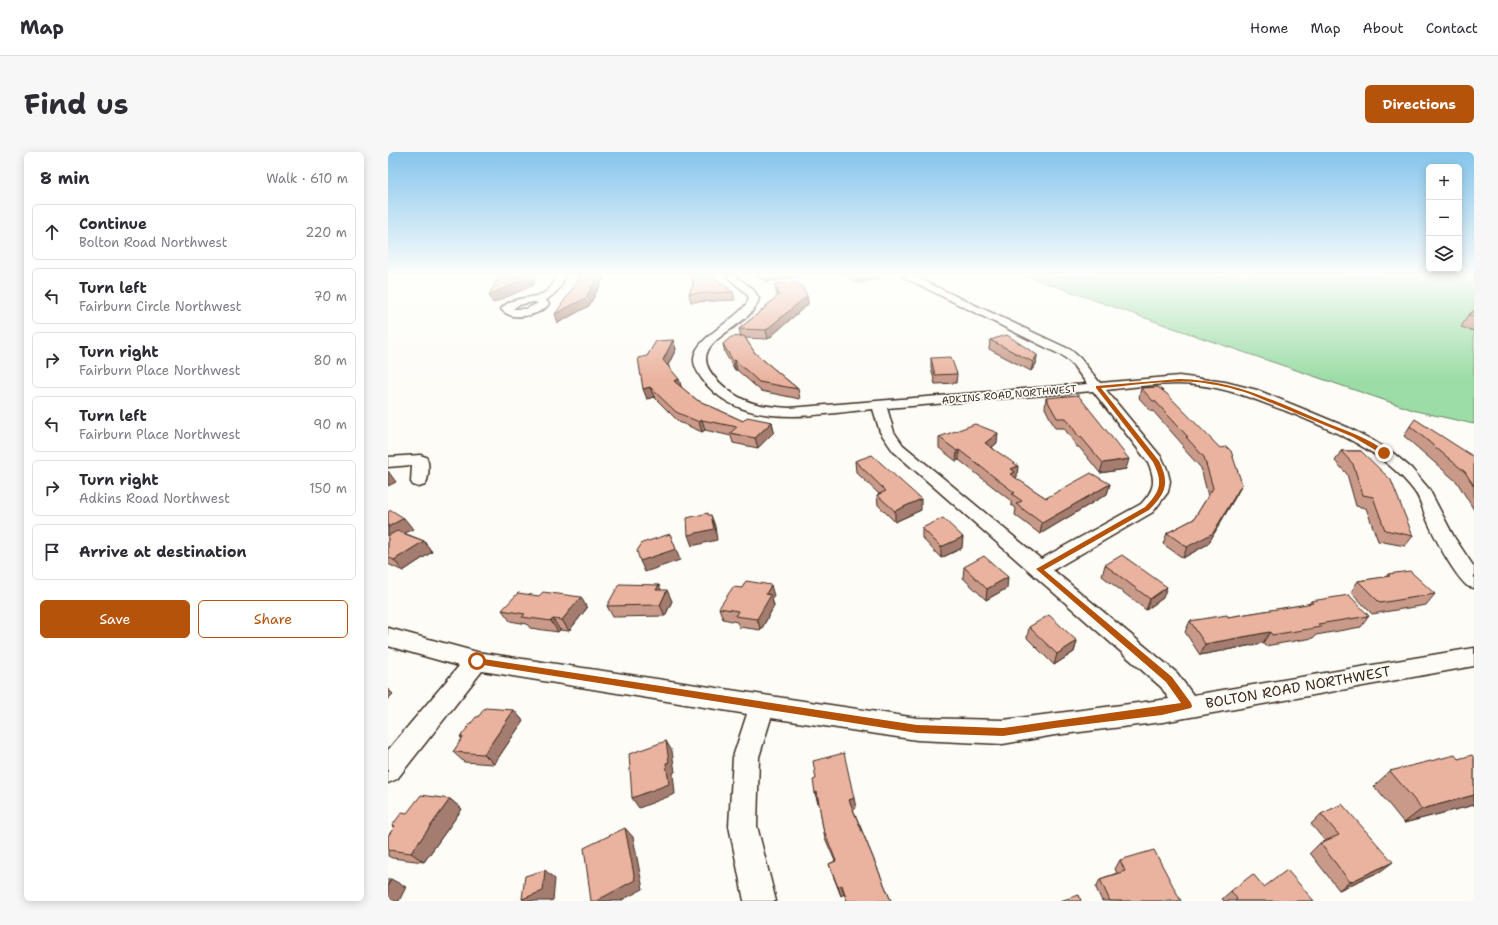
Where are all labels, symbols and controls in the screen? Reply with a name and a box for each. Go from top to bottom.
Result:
text: Map [20,15,64,40]
text: Home [1250,19,1289,37]
text: Map [1311,19,1341,37]
text: About [1363,19,1404,37]
text: Contact [1426,19,1478,37]
text: Find us [24,85,129,123]
button: Directions [1365,85,1474,123]
map controls [1426,164,1462,272]
button: + [1426,164,1462,200]
text: 8 min [40,167,90,189]
text: Walk · 610 m [266,170,348,187]
button: − [1426,200,1462,236]
text: Continue [79,214,147,234]
icon: ahead [41,221,63,243]
text: 220 m [305,224,347,241]
text: Bolton Road Northwest [79,234,227,251]
button: layers [1426,236,1462,272]
text: Turn left [79,278,147,298]
icon: left [41,285,63,307]
text: 70 m [313,288,347,305]
text: Fairburn Circle Northwest [79,298,241,315]
text: Turn right [79,342,159,362]
icon: right [41,349,63,371]
text: 80 m [313,352,347,369]
text: Fairburn Place Northwest [79,362,240,379]
street label: ADKINS ROAD NORTHWEST [941,382,1077,407]
text: Turn left [79,406,147,426]
icon: left [41,413,63,435]
text: 90 m [313,416,347,433]
text: Fairburn Place Northwest [79,426,240,443]
route end [1375,444,1393,462]
text: Turn right [79,470,159,490]
icon: right [41,477,63,499]
text: 150 m [309,480,347,497]
text: Adkins Road Northwest [79,490,230,507]
icon: arrive [41,541,63,563]
text: Arrive at destination [79,542,247,562]
button: Save [40,600,190,638]
button: Share [198,600,348,638]
route start [468,652,486,670]
street label: BOLTON ROAD NORTHWEST [1204,662,1392,712]

